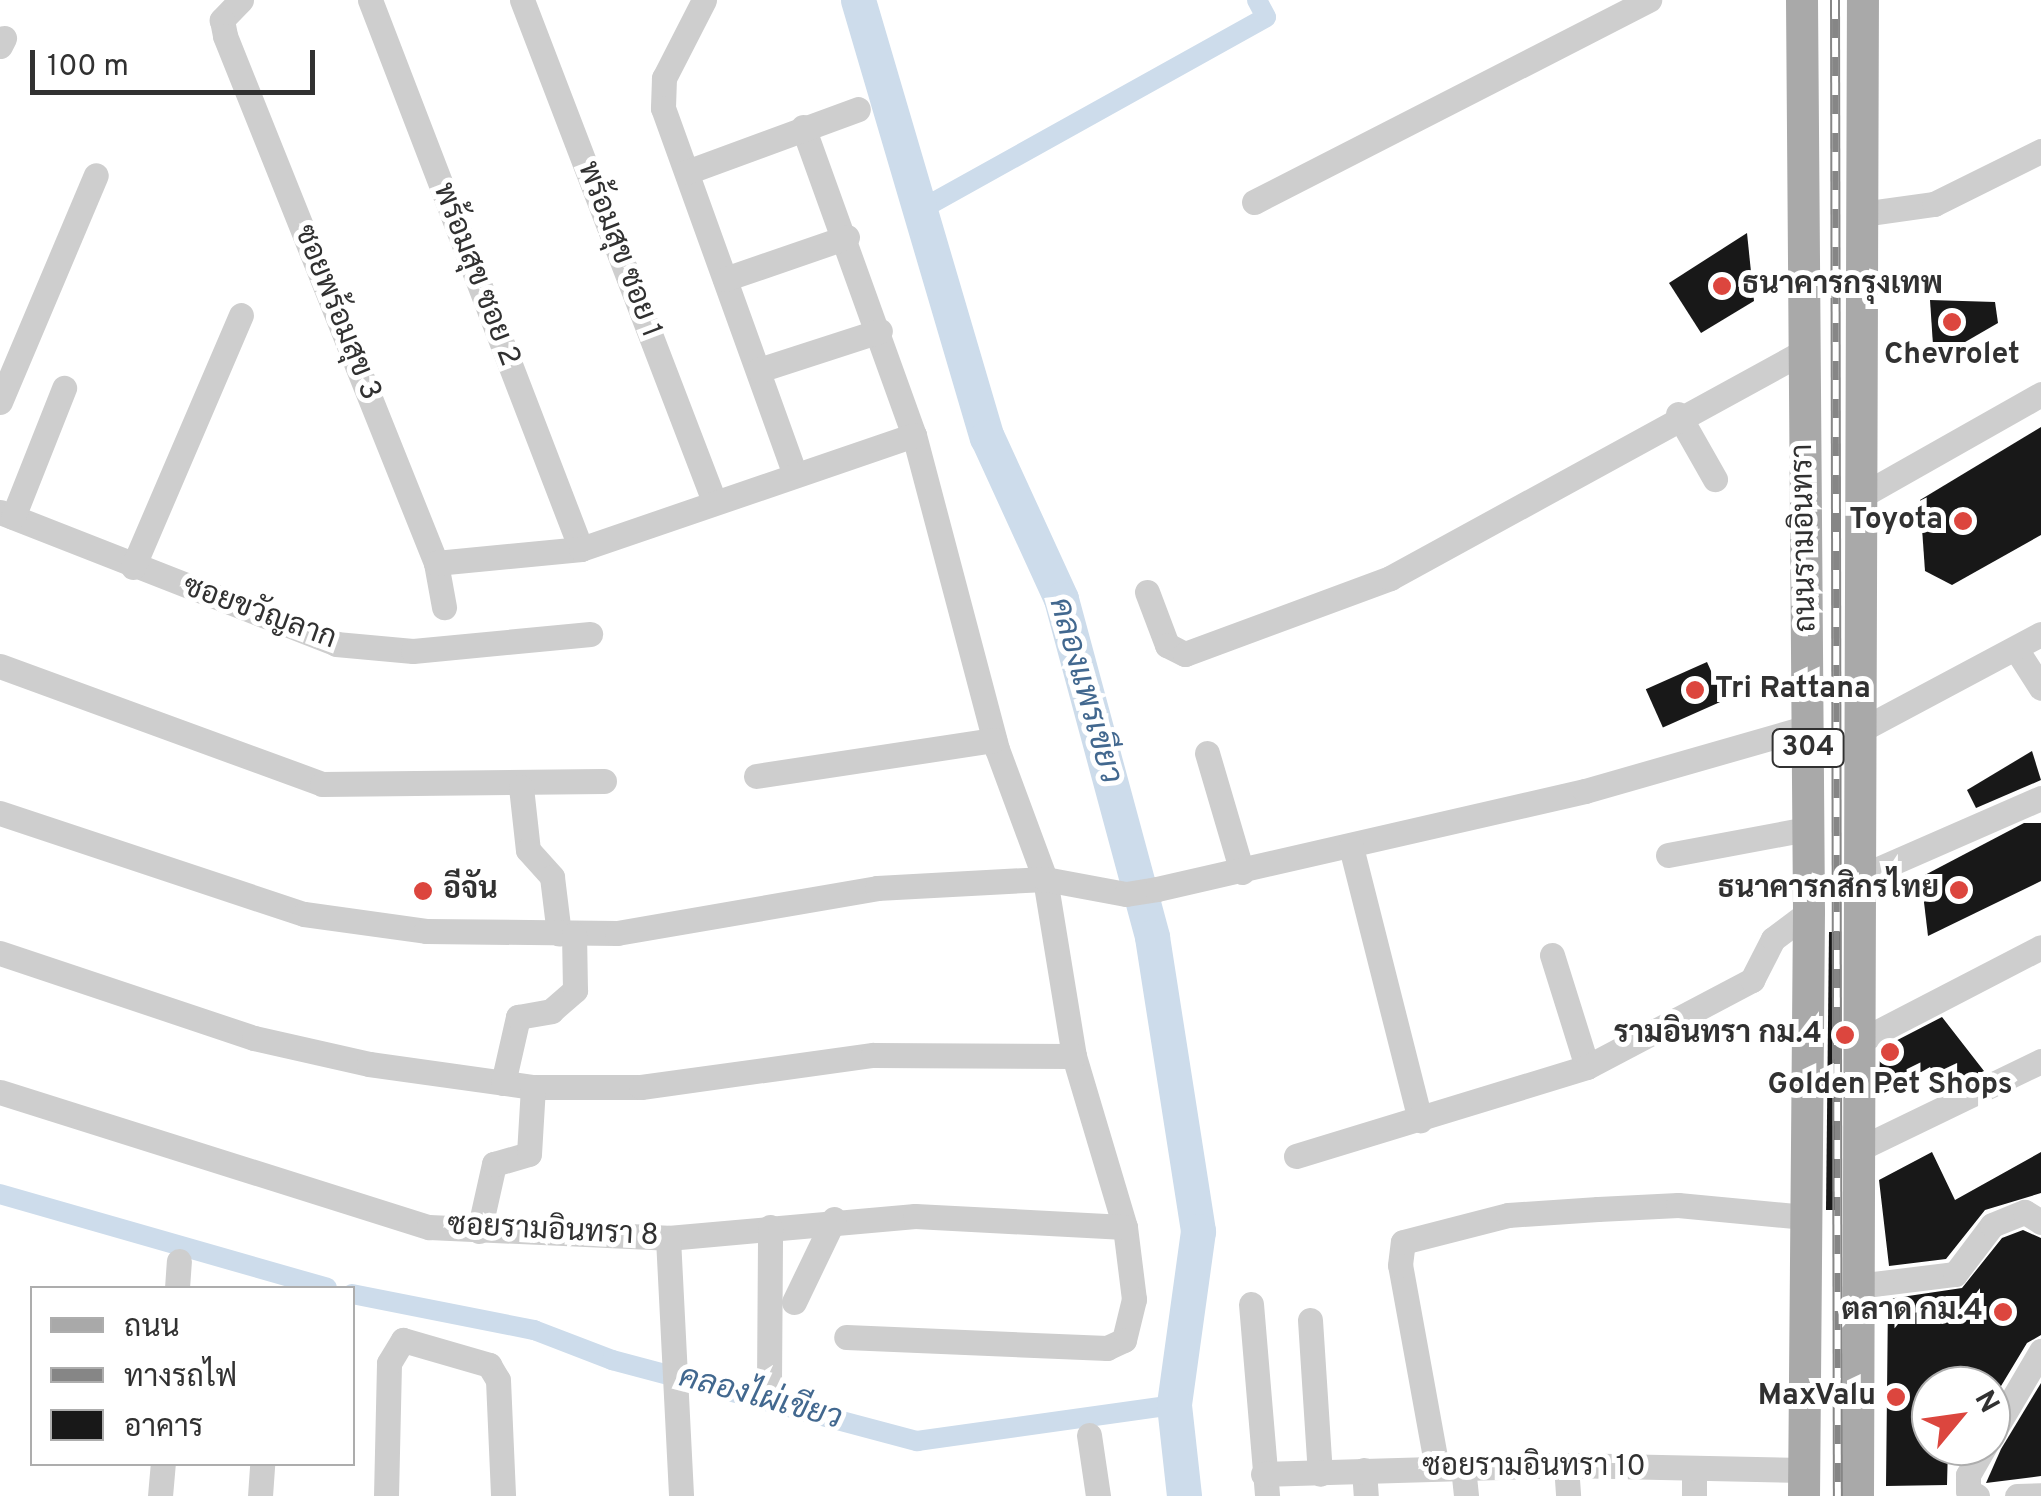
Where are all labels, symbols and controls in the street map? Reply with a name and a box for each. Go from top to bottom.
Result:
scale bar [35,30,320,92]
text: 100 m [47,49,129,86]
street label: พร้อมสุข ซอย 1 [568,157,668,343]
street label: พร้อมสุข ซอย 2 [424,178,526,372]
street label: ซอยพร้อมสุข 3 [285,220,387,406]
place label: ธนาคารกรุงเทพ [1742,268,1943,304]
marker: ธนาคารกรุงเทพ [1711,275,1733,297]
marker: Chevrolet [1941,311,1963,333]
place label: Chevrolet [1884,338,2020,374]
street label: ถนนรามอินทรา [1786,443,1826,633]
place label: Toyota [1849,503,1943,539]
marker: Toyota [1952,510,1974,532]
street label: ซอยขวัญลาก [177,570,341,658]
water label: คลองแพรเขียว [1039,594,1129,788]
place label: Tri Rattana [1715,672,1871,708]
marker: Tri Rattana [1684,679,1706,701]
road number: 304 [1770,725,1846,771]
place label: ธนาคารกสิกรไทย [1718,872,1939,908]
place label: อีจัน [443,873,498,909]
marker: ธนาคารกสิกรไทย [1948,879,1970,901]
marker: อีจัน [412,880,434,902]
place label: รามอินทรา กม.4 [1614,1017,1822,1053]
marker: รามอินทรา กม.4 [1832,1022,1858,1048]
marker: Golden Pet Shops [1879,1041,1901,1063]
place label: Golden Pet Shops [1767,1068,2013,1104]
street label: ซอยรามอินทรา 8 [446,1208,660,1256]
legend [30,1286,355,1466]
place label: ตลาด กม.4 [1842,1294,1983,1330]
marker: ตลาด กม.4 [1992,1301,2014,1323]
text: ถนน [124,1310,180,1347]
water label: คลองไผ่เขียว [674,1359,846,1439]
text: ทางรถไฟ [124,1360,237,1397]
north arrow [1911,1366,2011,1466]
place label: MaxValu [1758,1379,1876,1415]
text: N [1965,1385,2006,1420]
marker: MaxValu [1885,1386,1907,1408]
text: อาคาร [124,1410,203,1447]
street label: ซอยรามอินทรา 10 [1422,1450,1646,1486]

